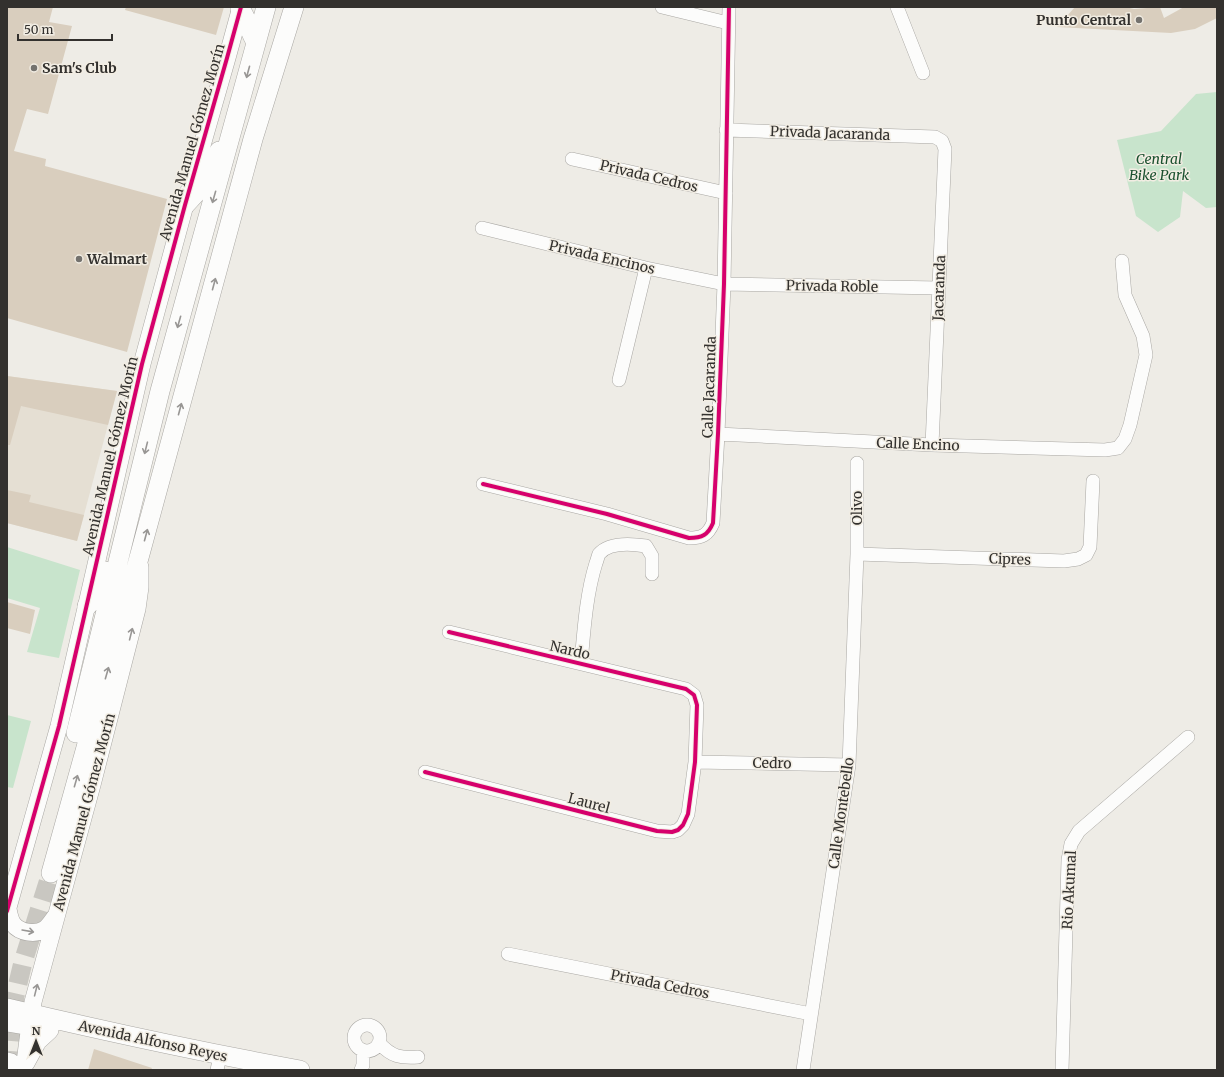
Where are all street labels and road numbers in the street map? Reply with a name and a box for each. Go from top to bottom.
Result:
street label: Avenida Manuel Gómez Morín [155,41,229,243]
street label: Privada Jacaranda [770,122,891,144]
street label: Privada Cedros [598,156,700,196]
street label: Privada Encinos [547,236,657,278]
street label: Jacaranda [929,254,949,322]
street label: Privada Roble [786,276,878,296]
street label: Calle Jacaranda [698,335,720,438]
street label: Avenida Manuel Gómez Morín [78,355,142,558]
street label: Calle Encino [876,434,960,454]
street label: Olivo [848,491,866,525]
street label: Cipres [989,549,1031,569]
street label: Nardo [548,637,592,663]
street label: Avenida Manuel Gómez Morín [49,711,119,914]
street label: Cedro [752,754,792,772]
street label: Calle Montebello [824,756,858,870]
street label: Laurel [566,789,613,817]
street label: Rio Akumal [1058,849,1080,930]
street label: Privada Cedros [609,966,711,1002]
street label: Avenida Alfonso Reyes [76,1016,229,1066]

